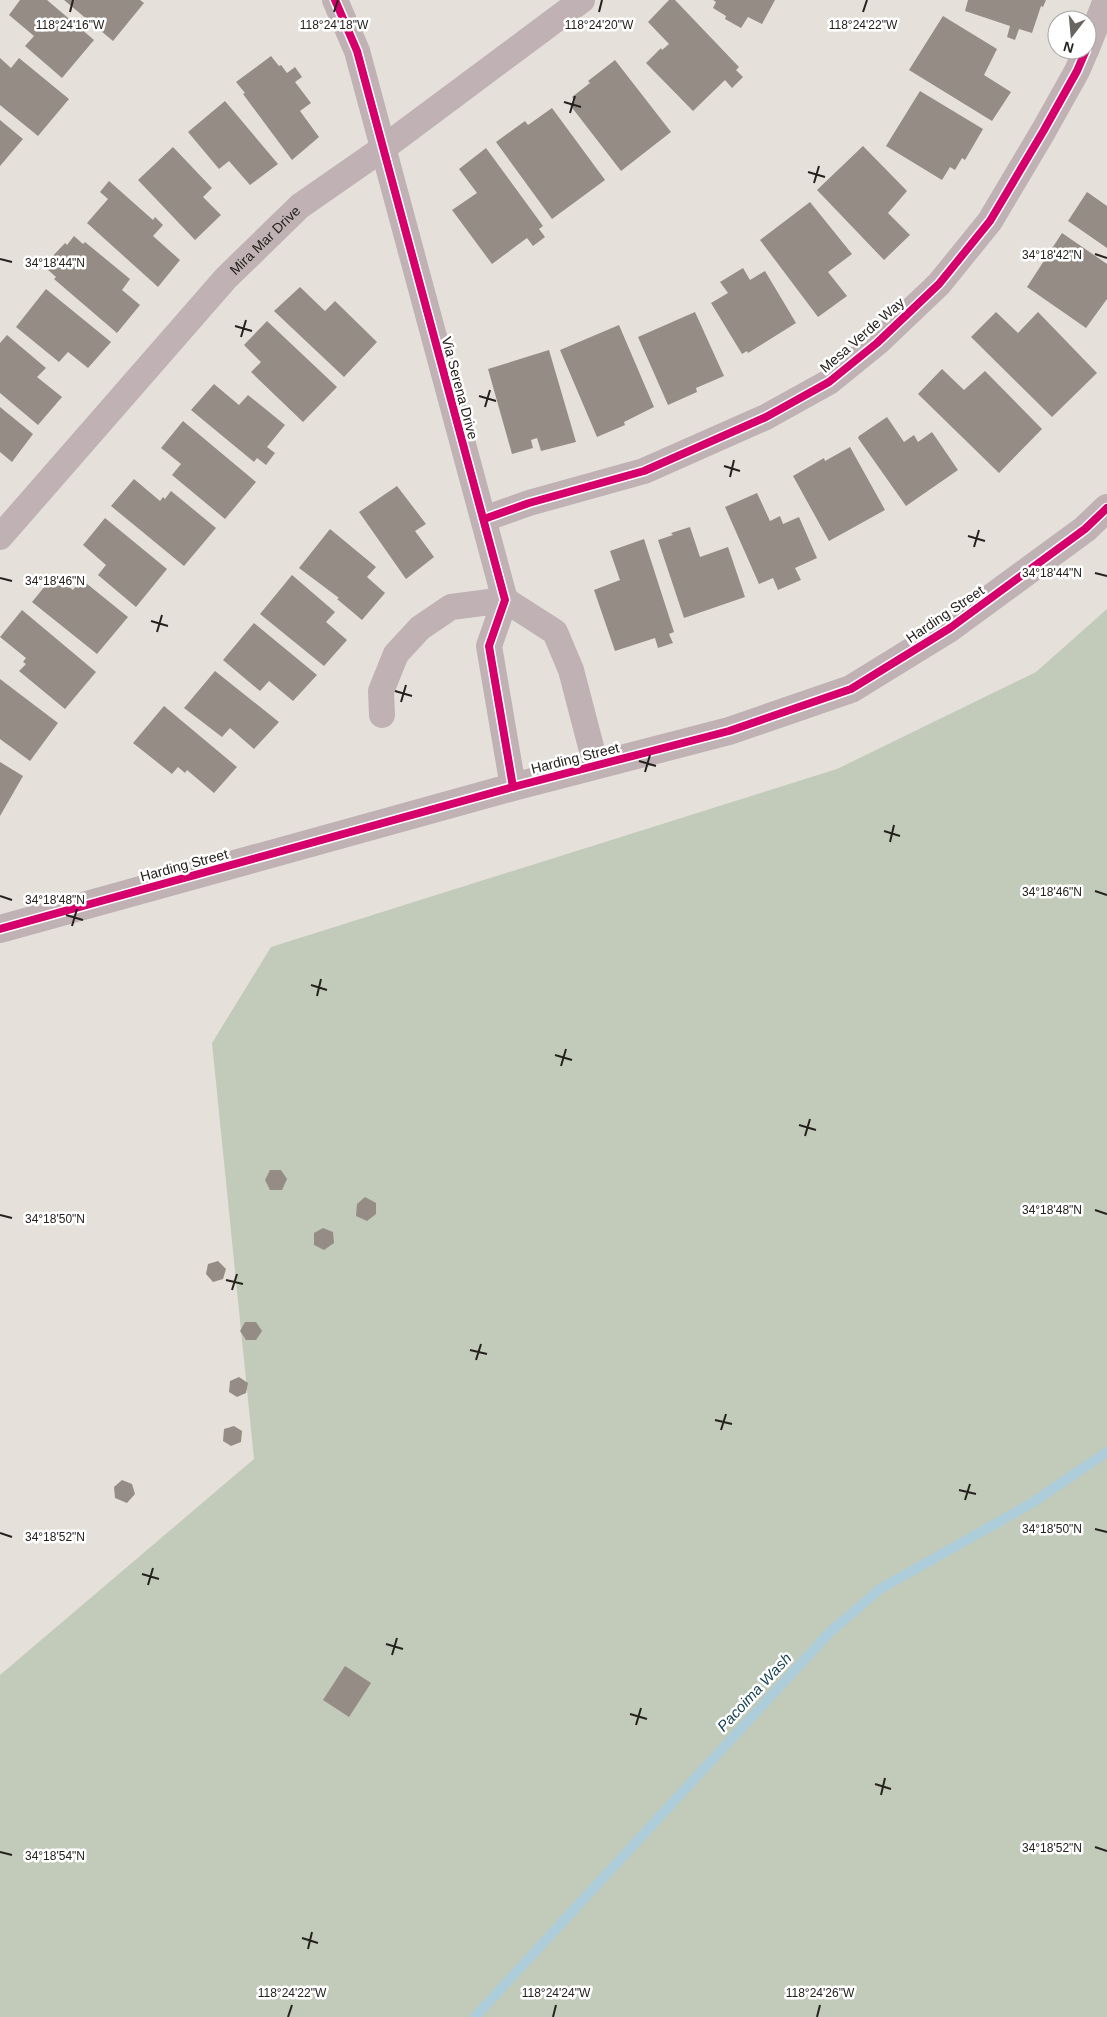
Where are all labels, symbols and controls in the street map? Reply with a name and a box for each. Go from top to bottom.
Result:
north arrow [1047,10,1097,60]
text: 118°24'16"W [36,18,105,32]
text: 118°24'18"W [300,18,369,32]
text: 118°24'20"W [565,18,634,32]
text: 118°24'22"W [829,18,898,32]
text: N [1061,38,1075,57]
street label: Mira Mar Drive [226,202,304,278]
text: 34°18'42"N [1022,248,1082,262]
text: 34°18'44"N [25,256,85,270]
street label: Mesa Verde Way [817,294,907,376]
street label: Via Serena Drive [439,335,481,441]
text: 34°18'44"N [1022,566,1082,580]
text: 34°18'46"N [25,574,85,588]
street label: Harding Street [903,582,987,646]
street label: Harding Street [529,739,621,777]
street label: Harding Street [138,846,230,884]
text: 34°18'46"N [1022,885,1082,899]
text: 34°18'48"N [25,893,85,907]
text: 34°18'48"N [1022,1203,1082,1217]
text: 34°18'50"N [25,1212,85,1226]
text: 34°18'50"N [1022,1522,1082,1536]
text: 34°18'52"N [25,1530,85,1544]
water label: Pacoima Wash [713,1649,795,1735]
text: 34°18'52"N [1022,1841,1082,1855]
text: 34°18'54"N [25,1849,85,1863]
text: 118°24'22"W [258,1986,327,2000]
text: 118°24'24"W [522,1986,591,2000]
text: 118°24'26"W [786,1986,855,2000]

